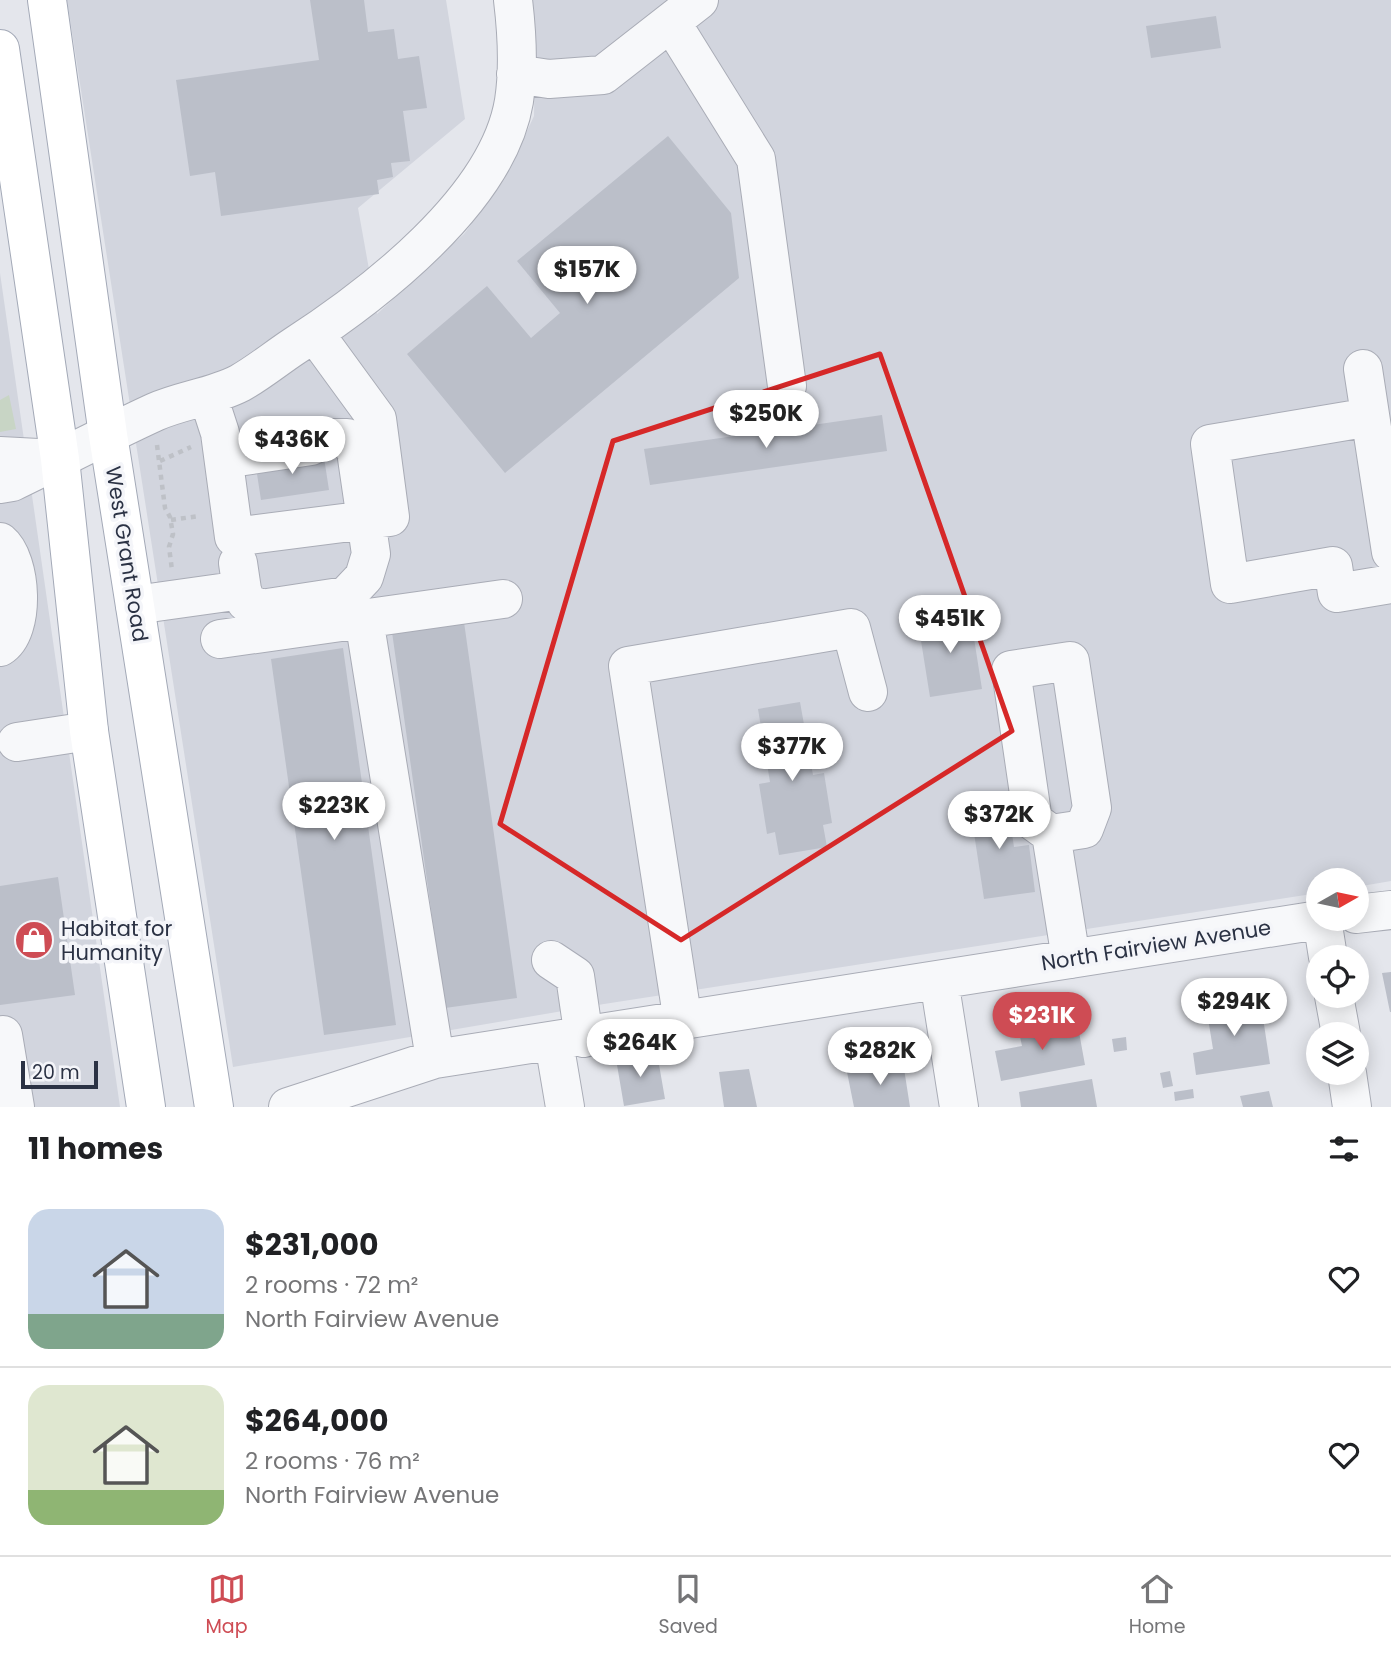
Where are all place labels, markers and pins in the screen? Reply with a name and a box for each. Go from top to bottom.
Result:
pin: $157K [538,246,636,306]
pin: $250K [717,391,815,450]
pin: $436K [243,416,341,476]
pin: $451K [901,596,999,655]
pin: $377K [743,724,841,783]
pin: $223K [285,782,383,842]
pin: $372K [950,792,1048,851]
place label: Habitat for Humanity [61,914,173,967]
shop icon: Habitat for Humanity [13,919,55,961]
pin: $294K [1185,978,1283,1038]
pin: $231K [993,992,1091,1052]
pin: $264K [591,1020,689,1079]
pin: $282K [831,1028,929,1087]

